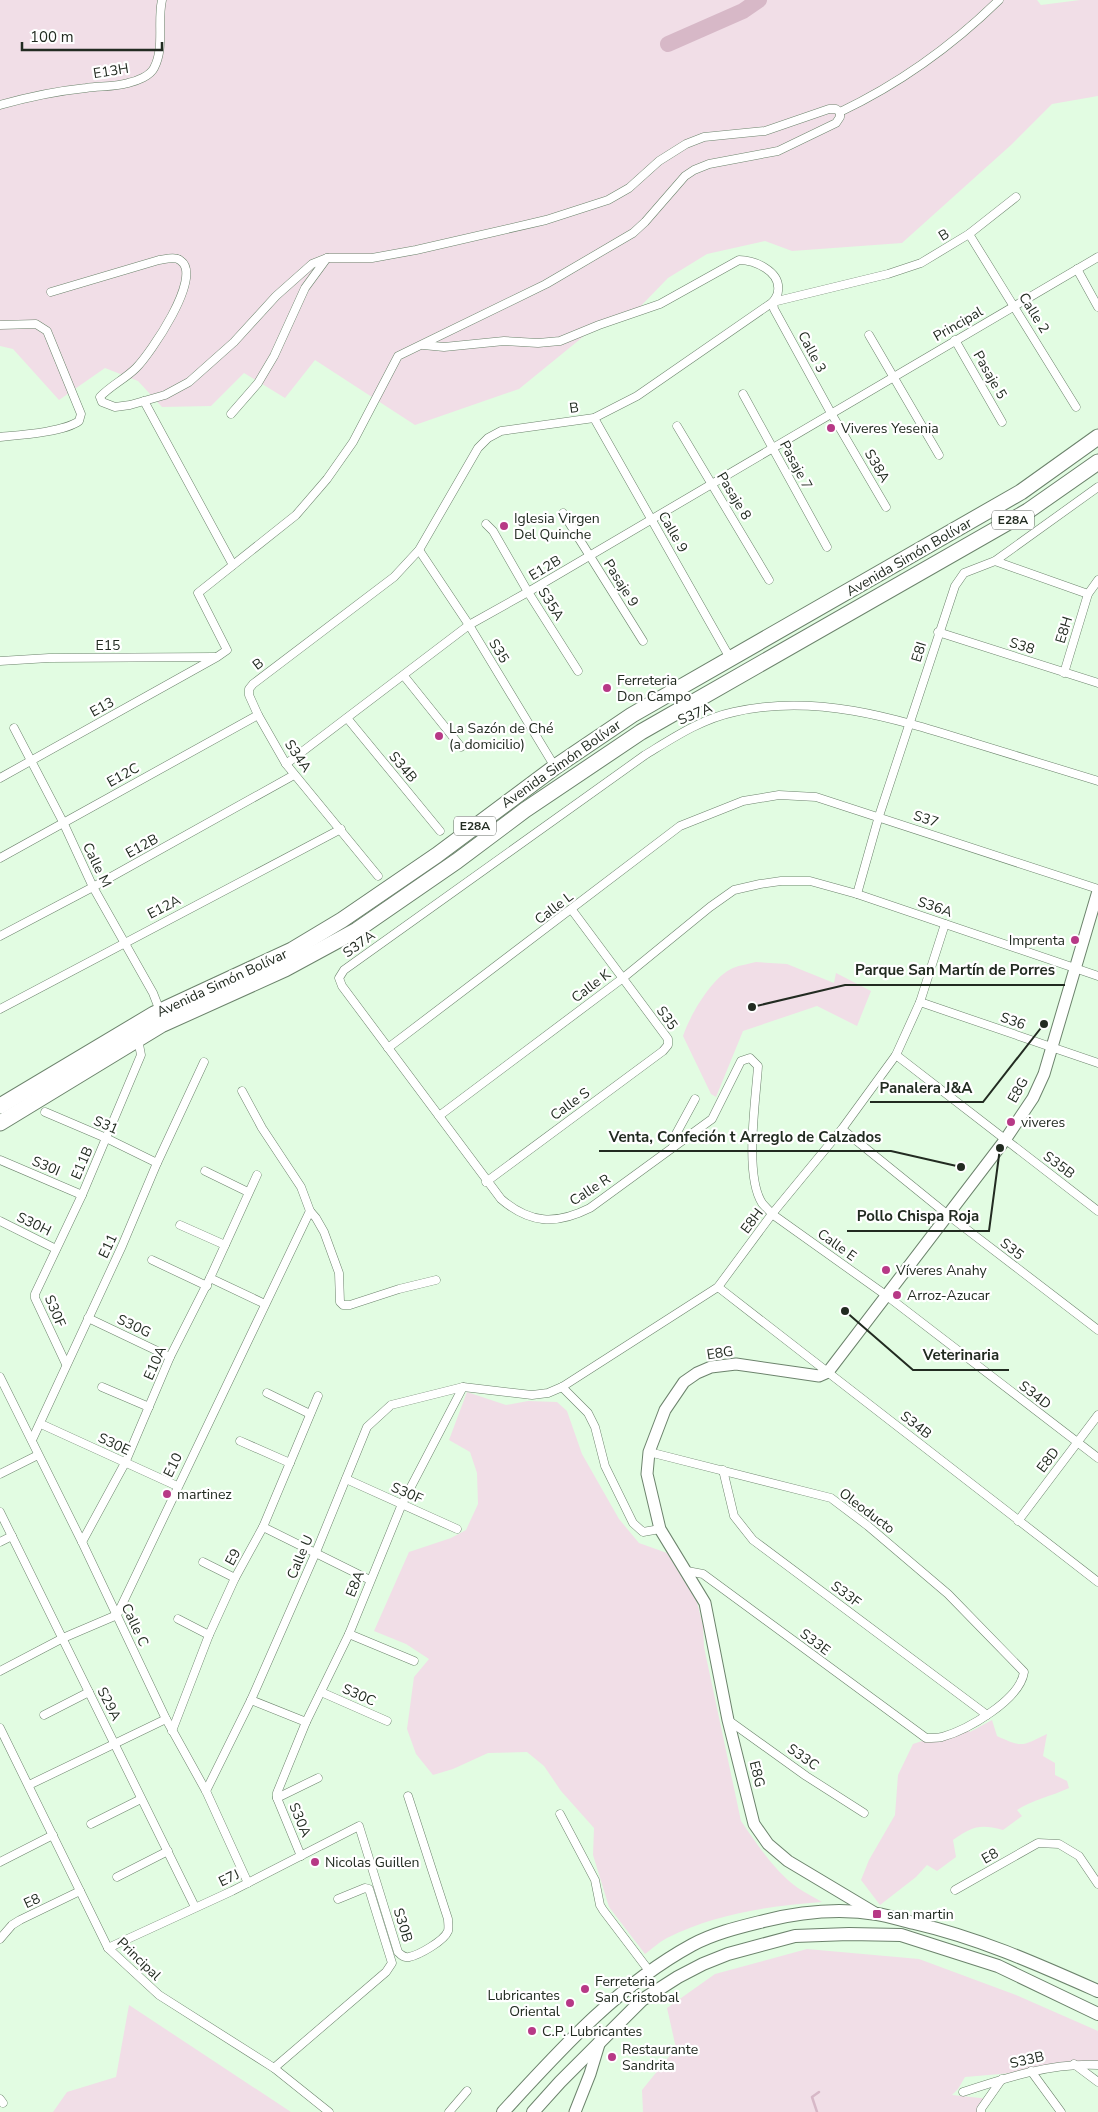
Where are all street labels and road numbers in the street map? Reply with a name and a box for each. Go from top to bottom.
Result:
street label: E13H [92,59,130,83]
street label: B [935,224,953,246]
street label: Calle 2 [1014,289,1054,337]
street label: Principal [930,302,987,346]
street label: Calle 3 [793,328,831,376]
street label: Pasaje 5 [969,347,1011,403]
street label: B [568,398,580,418]
street label: Pasaje 7 [775,437,817,493]
street label: S38A [860,446,894,486]
street label: Pasaje 8 [712,468,756,524]
street label: Calle 9 [654,508,692,556]
road number: E28A [992,510,1034,530]
street label: Avenida Simón Bolívar [843,513,975,601]
street label: E12B [525,551,565,585]
street label: Pasaje 9 [599,556,643,610]
street label: S35A [534,584,568,624]
street label: E8H [1051,614,1077,646]
street label: S38 [1007,633,1037,659]
street label: S35 [484,635,514,667]
street label: E15 [96,636,120,655]
street label: E8I [907,640,931,664]
street label: B [249,654,267,674]
street label: E13 [86,693,118,721]
street label: S37A [675,698,715,730]
street label: Avenida Simón Bolívar [497,715,625,813]
street label: S34A [280,736,316,776]
street label: S34B [385,748,421,786]
street label: E12C [103,758,143,792]
street label: S37 [911,806,941,832]
road number: E28A [454,816,496,836]
street label: E12B [122,829,162,863]
street label: Calle M [78,839,116,891]
street label: Calle L [531,887,577,929]
street label: E12A [144,891,184,923]
street label: S36A [915,892,955,922]
street label: S37A [339,926,379,962]
street label: Avenida Simón Bolívar [154,944,290,1022]
street label: Calle K [567,965,615,1007]
street label: S35 [652,1002,682,1034]
street label: S36 [998,1008,1028,1034]
street label: E8G [1003,1074,1033,1106]
street label: Calle S [546,1083,594,1125]
street label: S31 [91,1111,121,1139]
street label: E11B [67,1143,97,1183]
street label: S35B [1039,1147,1079,1183]
street label: S30I [29,1152,63,1180]
street label: Calle R [566,1170,614,1210]
street label: E8H [736,1204,768,1238]
street label: S30H [14,1208,54,1240]
street label: Calle E [814,1224,860,1266]
street label: E11 [94,1231,122,1261]
street label: S35 [996,1234,1028,1264]
street label: S30F [40,1292,70,1330]
street label: S30G [114,1310,154,1342]
street label: E8G [705,1342,735,1364]
street label: E10A [139,1343,171,1383]
street label: S34D [1015,1376,1055,1414]
street label: S34B [896,1407,936,1443]
street label: S30E [95,1428,133,1460]
street label: E8D [1032,1444,1064,1476]
street label: E10 [159,1450,187,1480]
street label: S30F [388,1478,426,1509]
street label: Oleoducto [835,1484,899,1538]
street label: Calle U [282,1532,318,1582]
street label: E9 [221,1545,245,1569]
street label: E8A [341,1568,369,1600]
street label: S33F [827,1576,865,1612]
street label: Calle C [117,1600,153,1650]
street label: S33E [796,1624,834,1660]
street label: S30C [339,1679,379,1711]
street label: S29A [92,1684,126,1724]
street label: S33C [783,1739,823,1775]
street label: E8G [745,1759,769,1789]
street label: S30A [284,1800,316,1840]
street label: E8 [978,1844,1002,1868]
street label: E7J [215,1865,243,1891]
street label: E8 [20,1889,44,1913]
street label: S30B [389,1906,417,1944]
street label: Principal [113,1933,166,1985]
street label: S33B [1008,2047,1046,2073]

